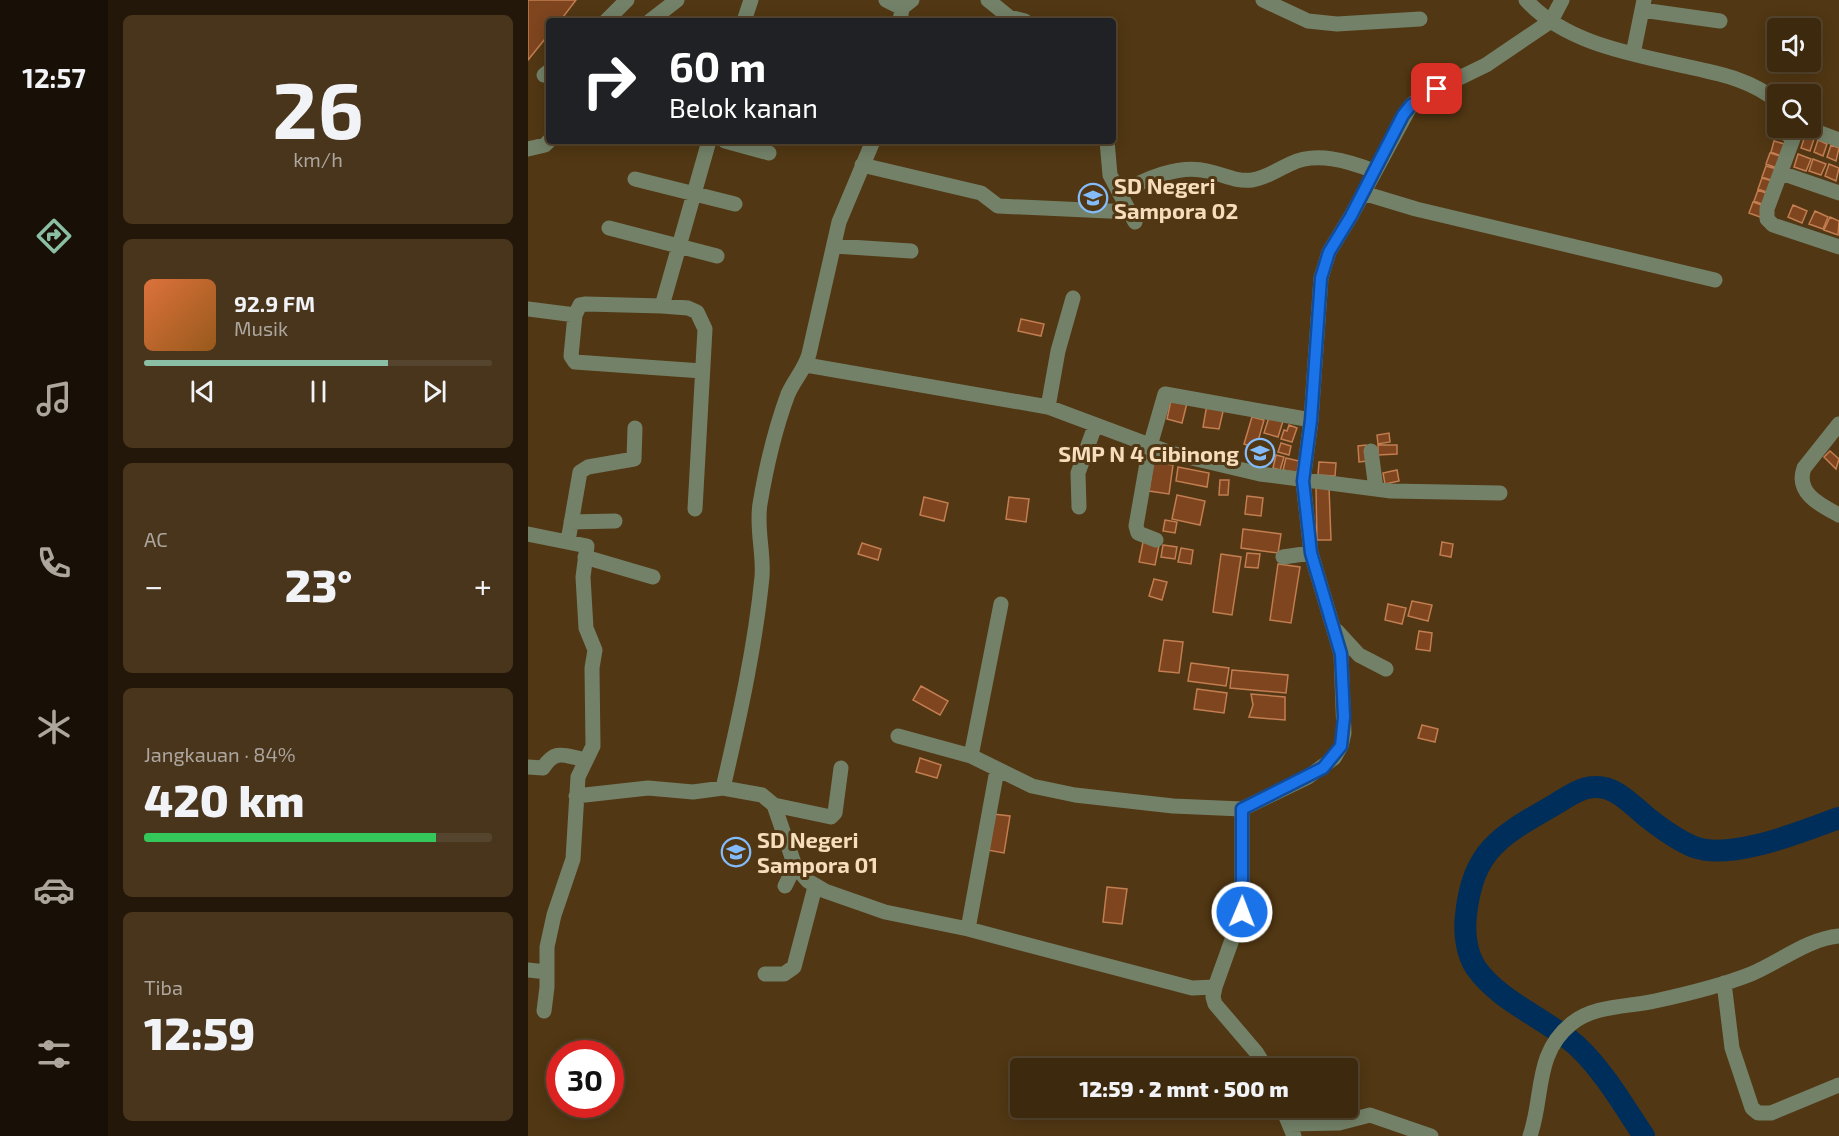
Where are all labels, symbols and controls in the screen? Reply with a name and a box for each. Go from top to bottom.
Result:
map controls [1767,18,1821,138]
button: sound [1767,18,1821,72]
text: 60 m [669,40,766,90]
icon: right [570,42,648,120]
text: 12:57 [22,61,86,93]
text: 26 [272,61,364,155]
pin [1411,63,1462,114]
icon: arrive [1420,72,1453,105]
button: search [1767,84,1821,138]
text: Belok kanan [669,91,818,123]
text: km/h [293,147,343,171]
place label: SD Negeri Sampora 02 [1114,172,1238,223]
school or university icon: SD Negeri Sampora 02 [1077,182,1109,214]
icon: directions [33,215,75,257]
text: 92.9 FM [234,290,315,316]
text: Musik [234,316,288,340]
icon: previous [186,375,219,408]
icon: pause [302,375,335,408]
icon: next [418,375,451,408]
icon: music [33,378,75,420]
school or university icon: SMP N 4 Cibinong [1244,437,1276,469]
place label: SMP N 4 Cibinong [1058,440,1239,466]
text: AC [144,527,168,551]
icon: phone [33,542,75,584]
text: 23° [285,557,352,611]
text: − [144,565,163,605]
text: + [474,565,492,605]
icon: climate [33,706,75,748]
text: Jangkauan · 84% [144,742,296,766]
text: 420 km [144,772,305,826]
place label: SD Negeri Sampora 01 [757,826,878,877]
school or university icon: SD Negeri Sampora 01 [720,836,752,868]
icon: car [33,869,75,911]
position arrow [1210,880,1274,944]
text: Tiba [144,975,183,999]
text: 12:59 [144,1005,255,1059]
icon: filters [33,1033,75,1075]
speed limit sign: 30 [546,1040,624,1118]
text: 12:59 · 2 mnt · 500 m [1079,1075,1289,1101]

